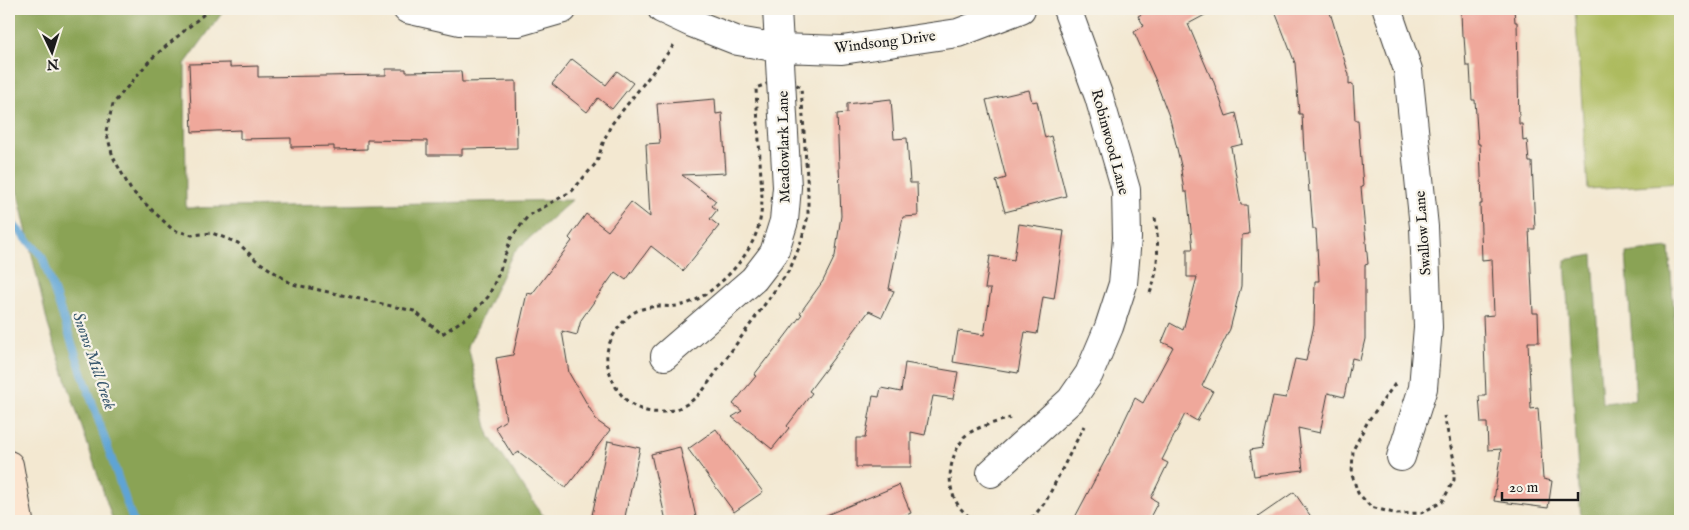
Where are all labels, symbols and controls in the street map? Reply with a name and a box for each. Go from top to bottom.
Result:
street label: Windsong Drive [833,26,937,58]
north arrow [28,28,78,78]
text: N [46,55,61,73]
street label: Robinwood Lane [1087,87,1133,197]
street label: Meadowlark Lane [774,91,794,203]
street label: Swallow Lane [1411,190,1435,276]
water label: Snows Mill Creek [67,310,119,413]
scale bar [1502,470,1578,502]
text: 20 m [1509,478,1539,497]

